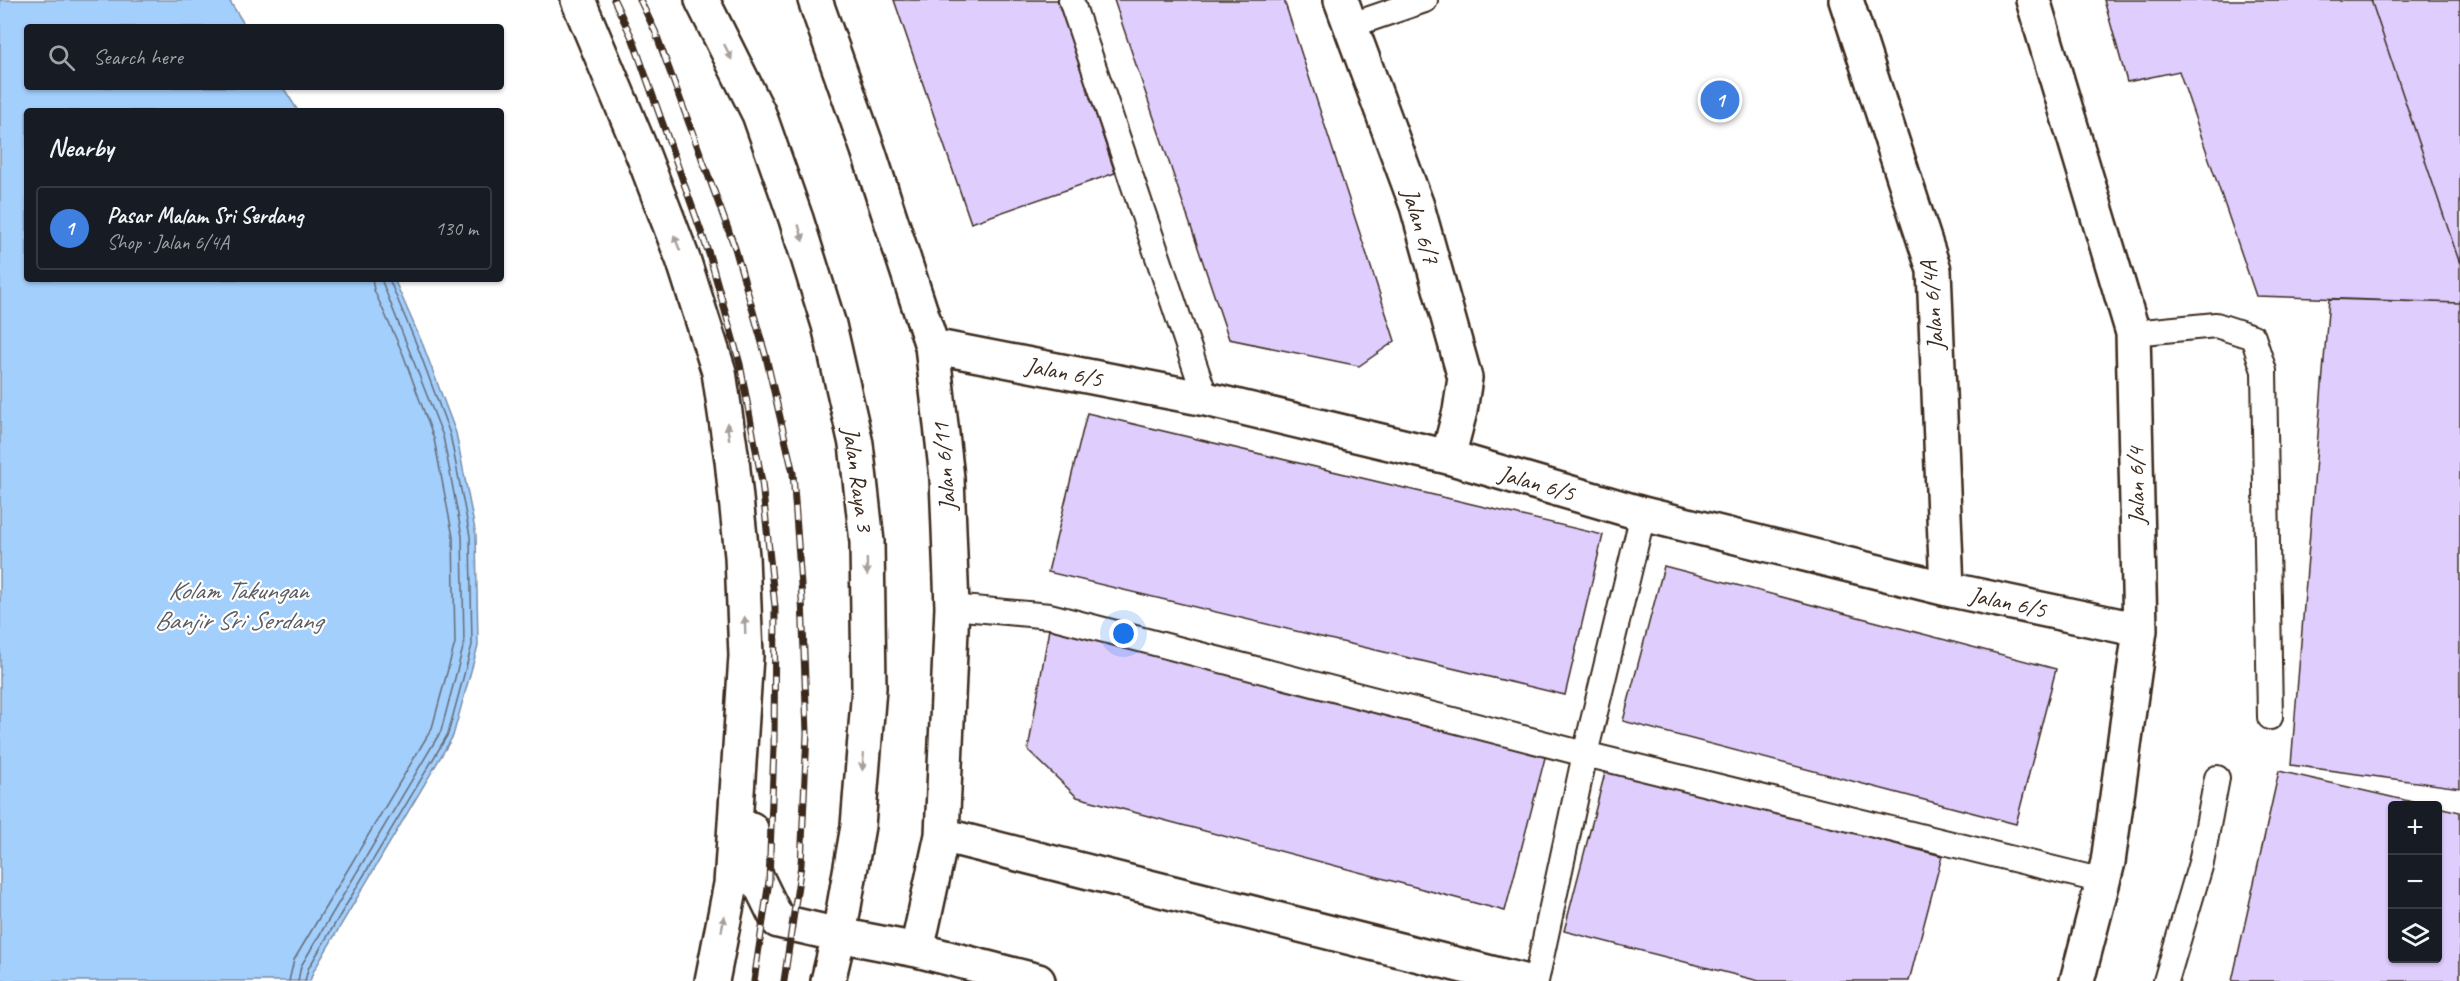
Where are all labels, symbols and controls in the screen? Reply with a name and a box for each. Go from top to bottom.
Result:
search box [24,24,504,90]
icon: search [45,41,78,74]
text: Search here [93,43,183,71]
one-way arrow [724,44,733,61]
pin: 1 [1700,78,1740,122]
text: Nearby [48,131,113,164]
street label: Jalan 6/7 [1395,184,1447,269]
text: Pasar Malam Sri Serdang [107,202,303,230]
text: 1 [65,216,74,241]
text: 130 m [435,216,478,241]
one-way arrow [797,224,806,242]
text: Shop · Jalan 6/4A [107,230,229,255]
one-way arrow [671,234,681,252]
street label: Jalan 6/4A [1913,259,1951,353]
street label: Jalan 6/5 [1022,350,1106,394]
one-way arrow [723,421,732,440]
street label: Jalan 6/11 [925,421,963,513]
street label: Jalan Raya 3 [836,424,880,535]
street label: Jalan 6/4 [2120,445,2152,526]
street label: Jalan 6/5 [1495,458,1579,508]
one-way arrow [863,558,872,577]
water label: Kolam Takungan Banjir Sri Serdang [154,574,325,637]
street label: Jalan 6/5 [1966,579,2050,625]
one-way arrow [740,615,749,634]
your location [1109,619,1138,648]
one-way arrow [858,752,868,771]
map controls [2388,801,2442,963]
button: + [2388,801,2442,855]
button: − [2388,855,2442,909]
button: layers [2388,909,2442,963]
one-way arrow [719,914,728,933]

